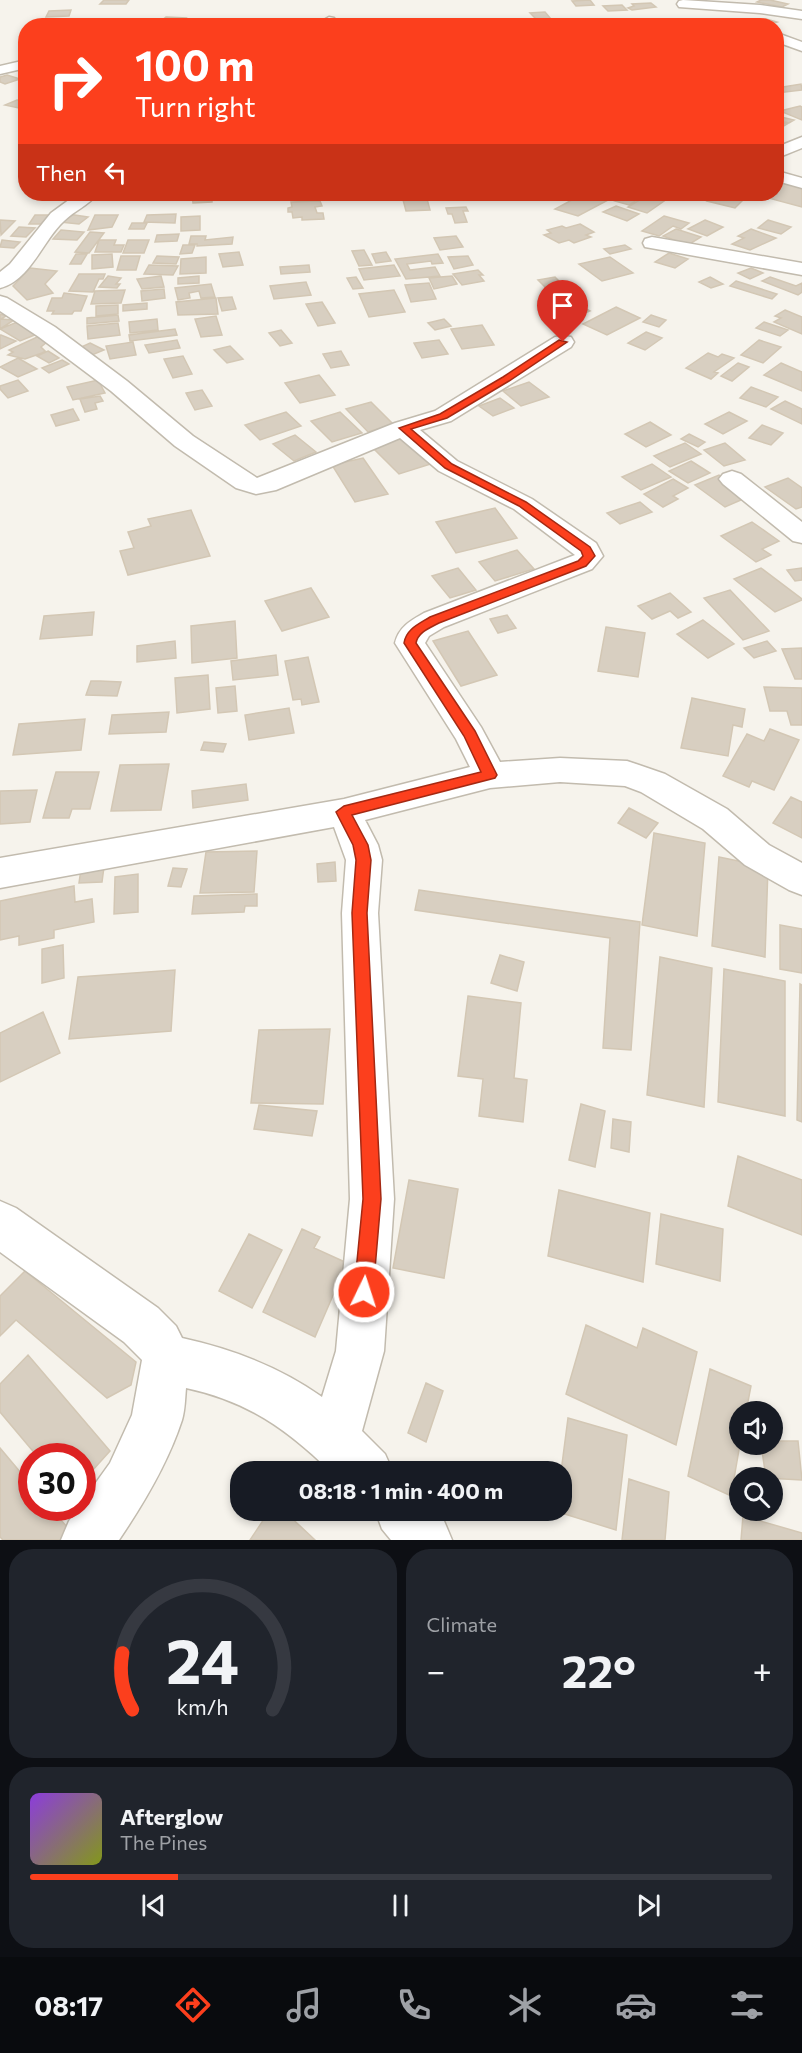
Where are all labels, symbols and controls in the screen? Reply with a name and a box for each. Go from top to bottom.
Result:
text: 100 m [135,38,255,90]
icon: right [36,42,114,120]
text: Turn right [135,90,255,123]
icon: left [99,156,132,189]
text: Then [36,159,87,186]
pin [537,280,588,342]
icon: arrive [546,289,579,322]
position arrow [332,1260,396,1324]
map controls [729,1401,783,1521]
button: sound [729,1401,783,1455]
speed limit sign: 30 [18,1443,96,1521]
button: search [729,1467,783,1521]
text: 08:18 · 1 min · 400 m [299,1477,503,1504]
text: Climate [427,1612,497,1636]
text: 24 [166,1621,239,1697]
text: 22° [562,1642,636,1697]
text: − [427,1649,445,1690]
text: + [753,1649,772,1690]
text: km/h [177,1694,229,1720]
text: Afterglow [120,1803,223,1830]
text: The Pines [120,1830,207,1854]
icon: previous [137,1889,170,1922]
icon: pause [384,1889,417,1922]
icon: next [632,1889,665,1922]
icon: directions [172,1984,214,2026]
icon: music [283,1984,325,2026]
icon: phone [393,1984,435,2026]
icon: climate [504,1984,546,2026]
icon: car [615,1984,657,2026]
icon: filters [726,1984,768,2026]
text: 08:17 [34,1989,103,2022]

